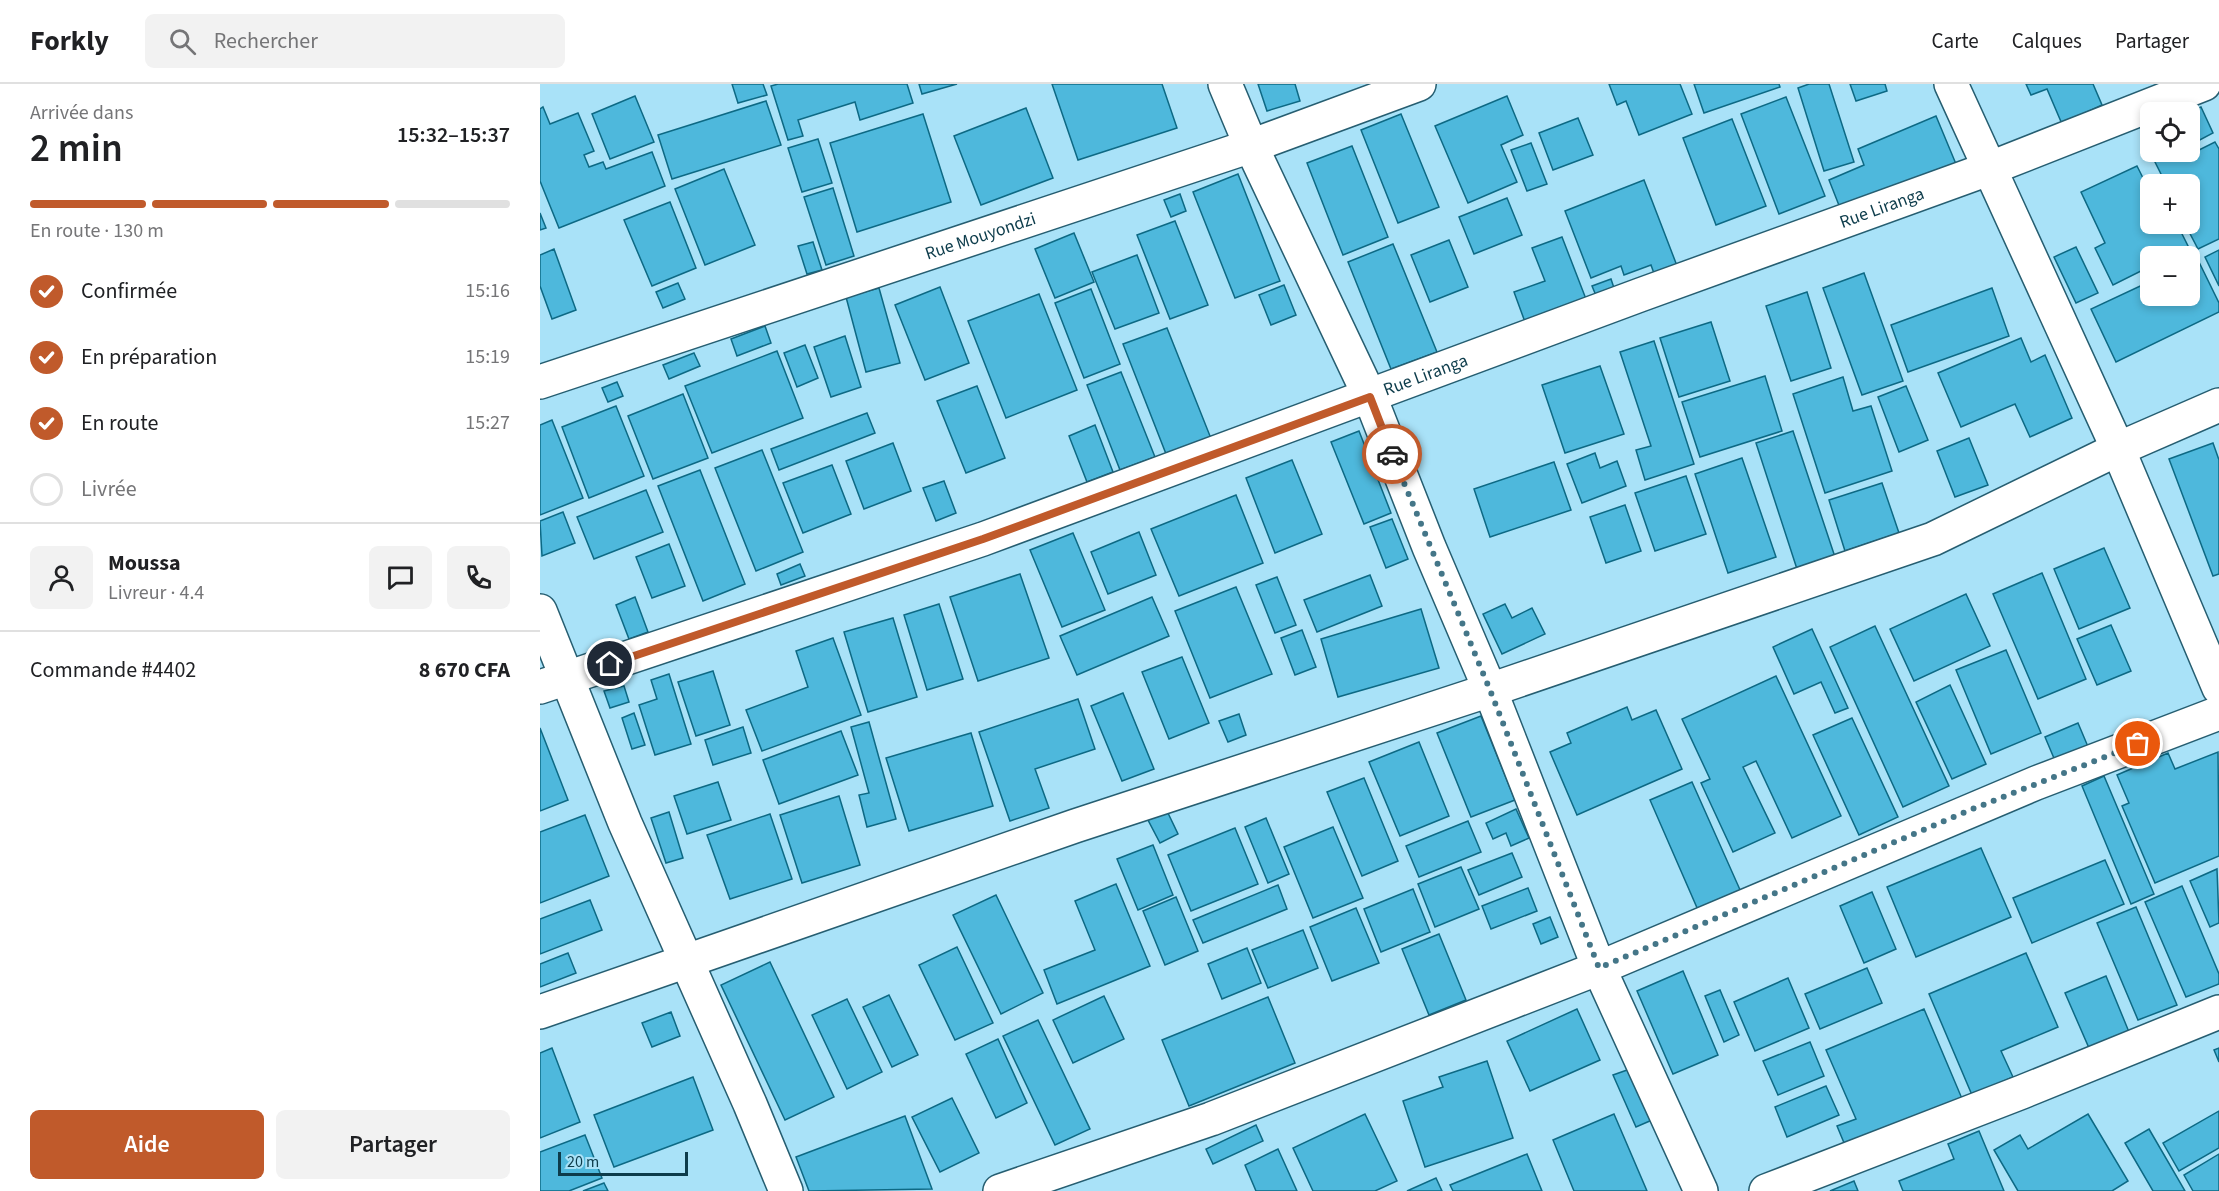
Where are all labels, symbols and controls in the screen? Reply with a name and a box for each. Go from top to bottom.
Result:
search box [145,14,565,68]
text: Forkly [30,21,109,61]
icon: search [166,25,199,58]
text: Rechercher [214,25,318,57]
text: Carte [1932,26,1979,56]
text: Calques [2012,26,2082,56]
text: Partager [2115,26,2189,56]
text: Arrivée dans [30,99,133,127]
map controls [2140,102,2200,306]
button: locate [2140,102,2200,162]
text: 15:32–15:37 [397,119,510,151]
text: 2 min [30,121,123,177]
button: + [2140,174,2200,234]
street label: Rue Liranga [1836,181,1928,235]
street label: Rue Mouyondzi [922,206,1039,266]
text: En route · 130 m [30,217,164,245]
button: − [2140,246,2200,306]
icon: check [30,275,63,308]
text: Confirmée [81,275,177,307]
text: 15:16 [465,277,510,305]
icon: check [30,341,63,374]
text: En préparation [81,341,217,373]
text: 15:19 [465,343,510,371]
street label: Rue Liranga [1380,348,1471,402]
icon: check [30,407,63,440]
text: En route [81,407,158,439]
text: 15:27 [465,409,510,437]
courier [1362,424,1422,484]
icon: car [1376,438,1409,471]
text: Livrée [81,473,137,505]
button: person [30,546,93,609]
button: chat [369,546,432,609]
button: phone [447,546,510,609]
text: Moussa [108,547,181,579]
text: Livreur · 4.4 [108,579,204,607]
pin [584,638,635,689]
icon: home [593,647,626,680]
text: Commande #4402 [30,654,196,686]
text: 8 670 CFA [419,654,510,686]
pin [2112,718,2163,769]
icon: bag [2121,727,2154,760]
button: Aide [30,1110,264,1179]
button: Partager [276,1110,510,1179]
scale bar [558,1149,688,1176]
text: 20 m [567,1151,599,1173]

